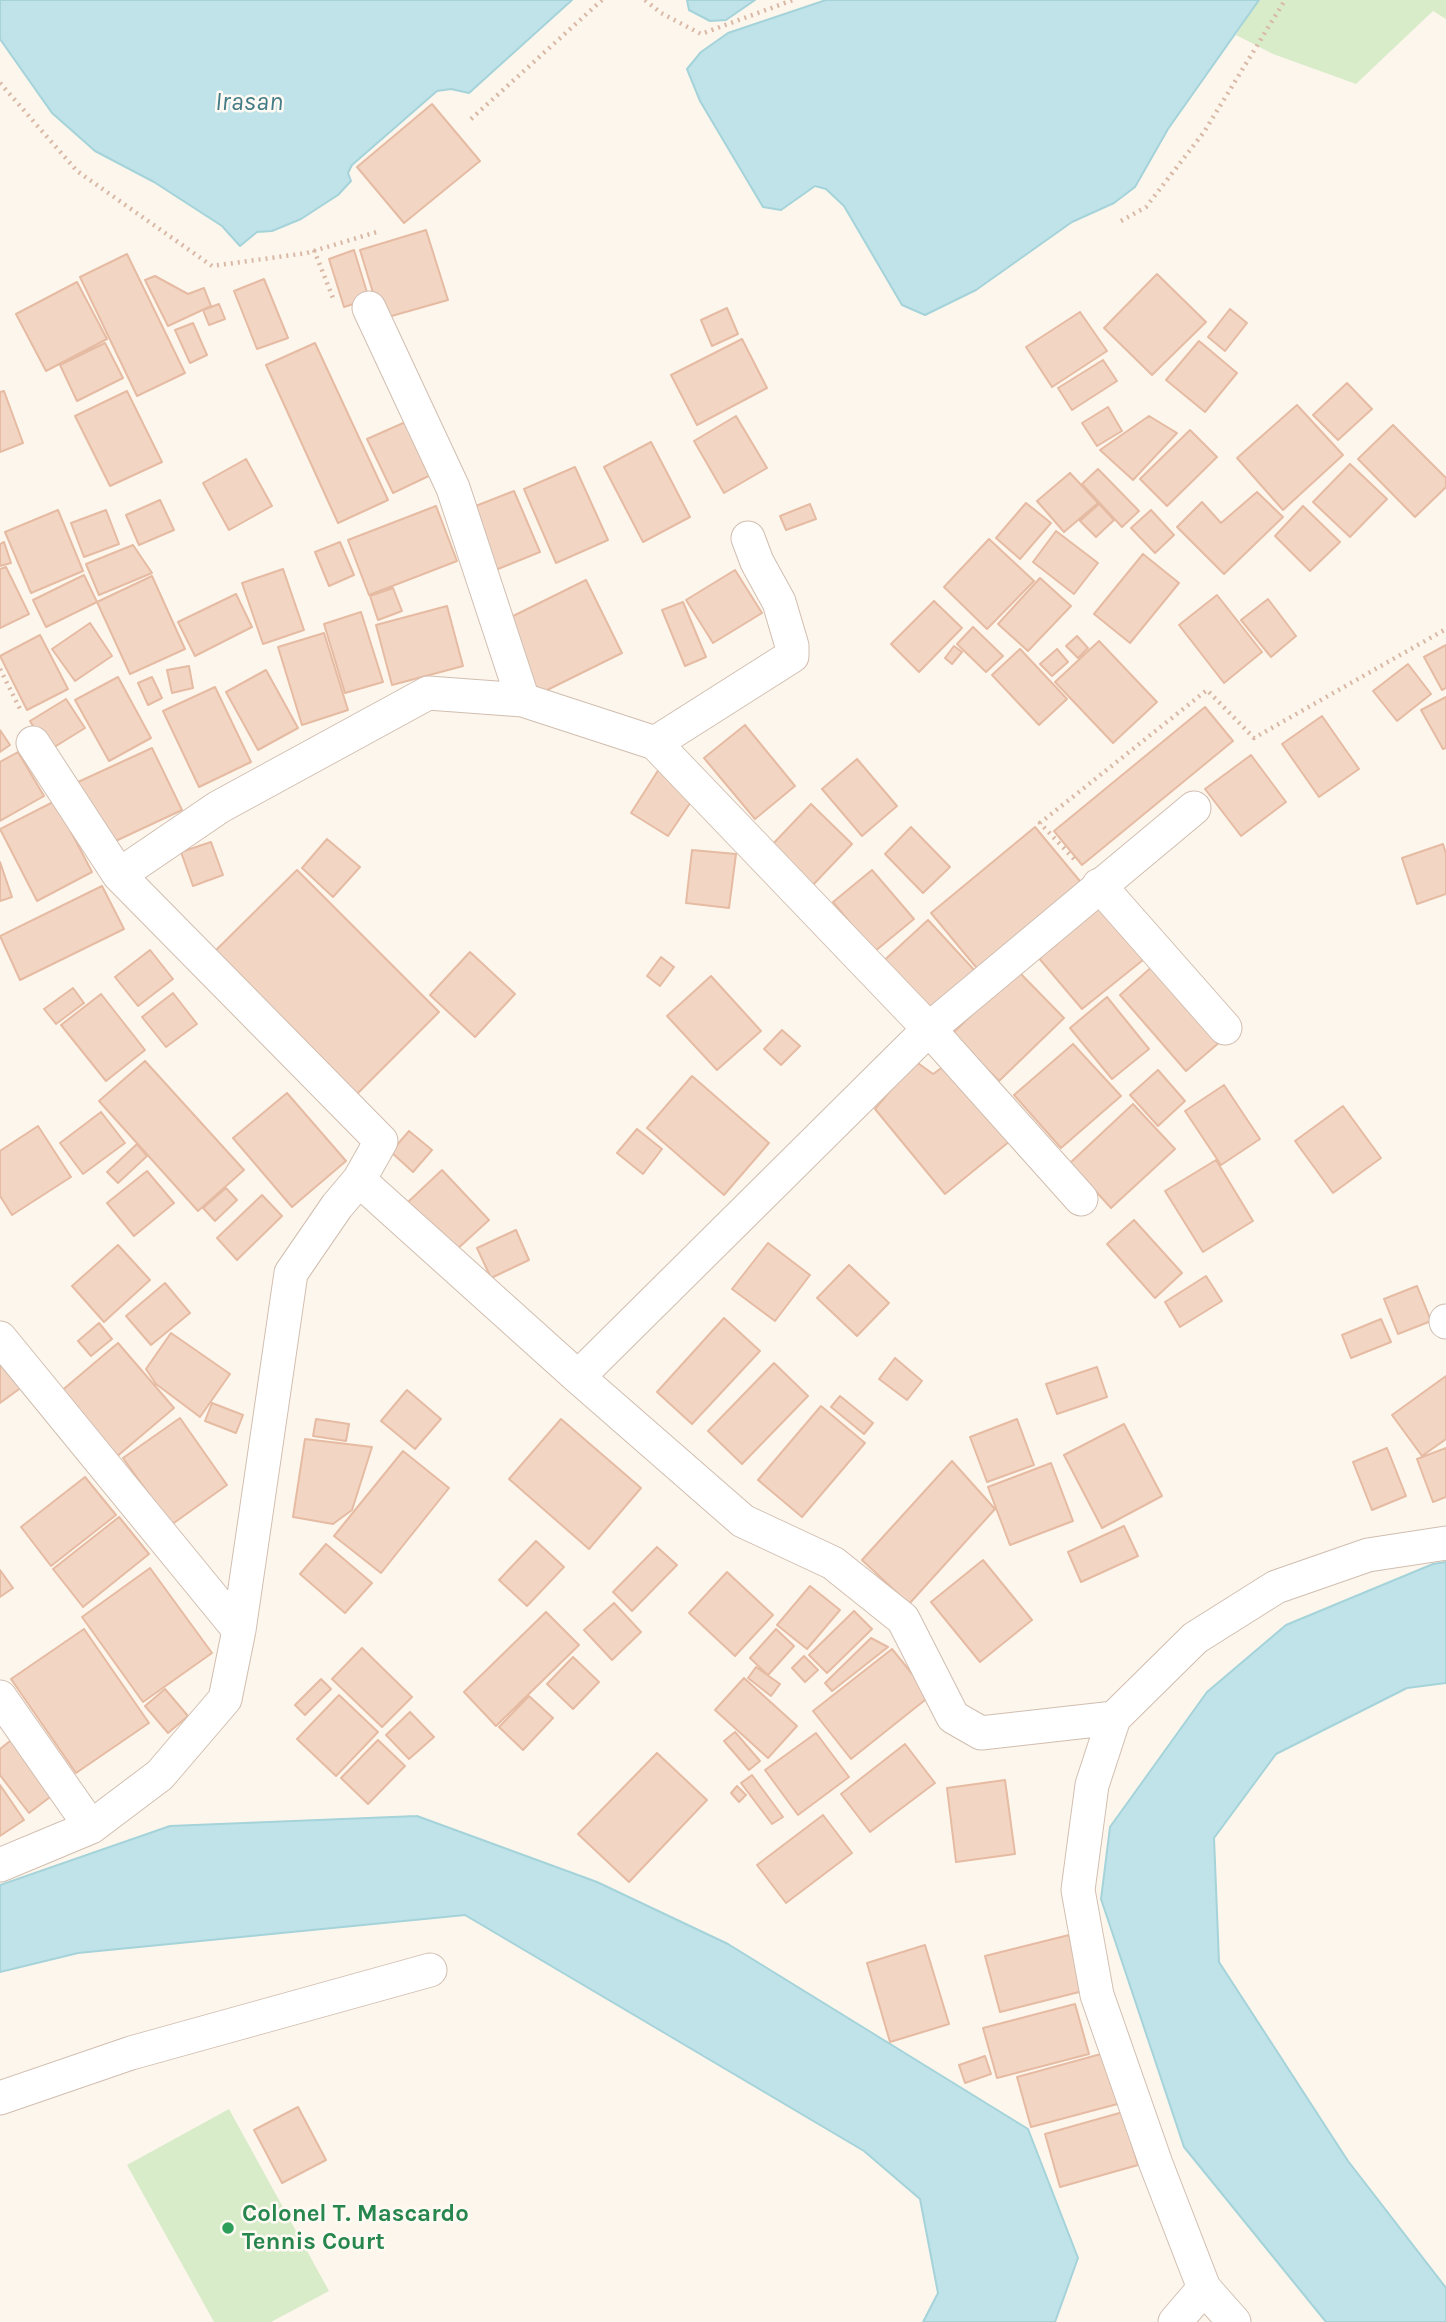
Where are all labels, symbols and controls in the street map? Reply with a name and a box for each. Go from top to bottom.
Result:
water label: Irasan [215,87,283,119]
place label: Colonel T. Mascardo Tennis Court [242,2200,469,2256]
marker: Colonel T. Mascardo Tennis Court [220,2220,236,2236]

